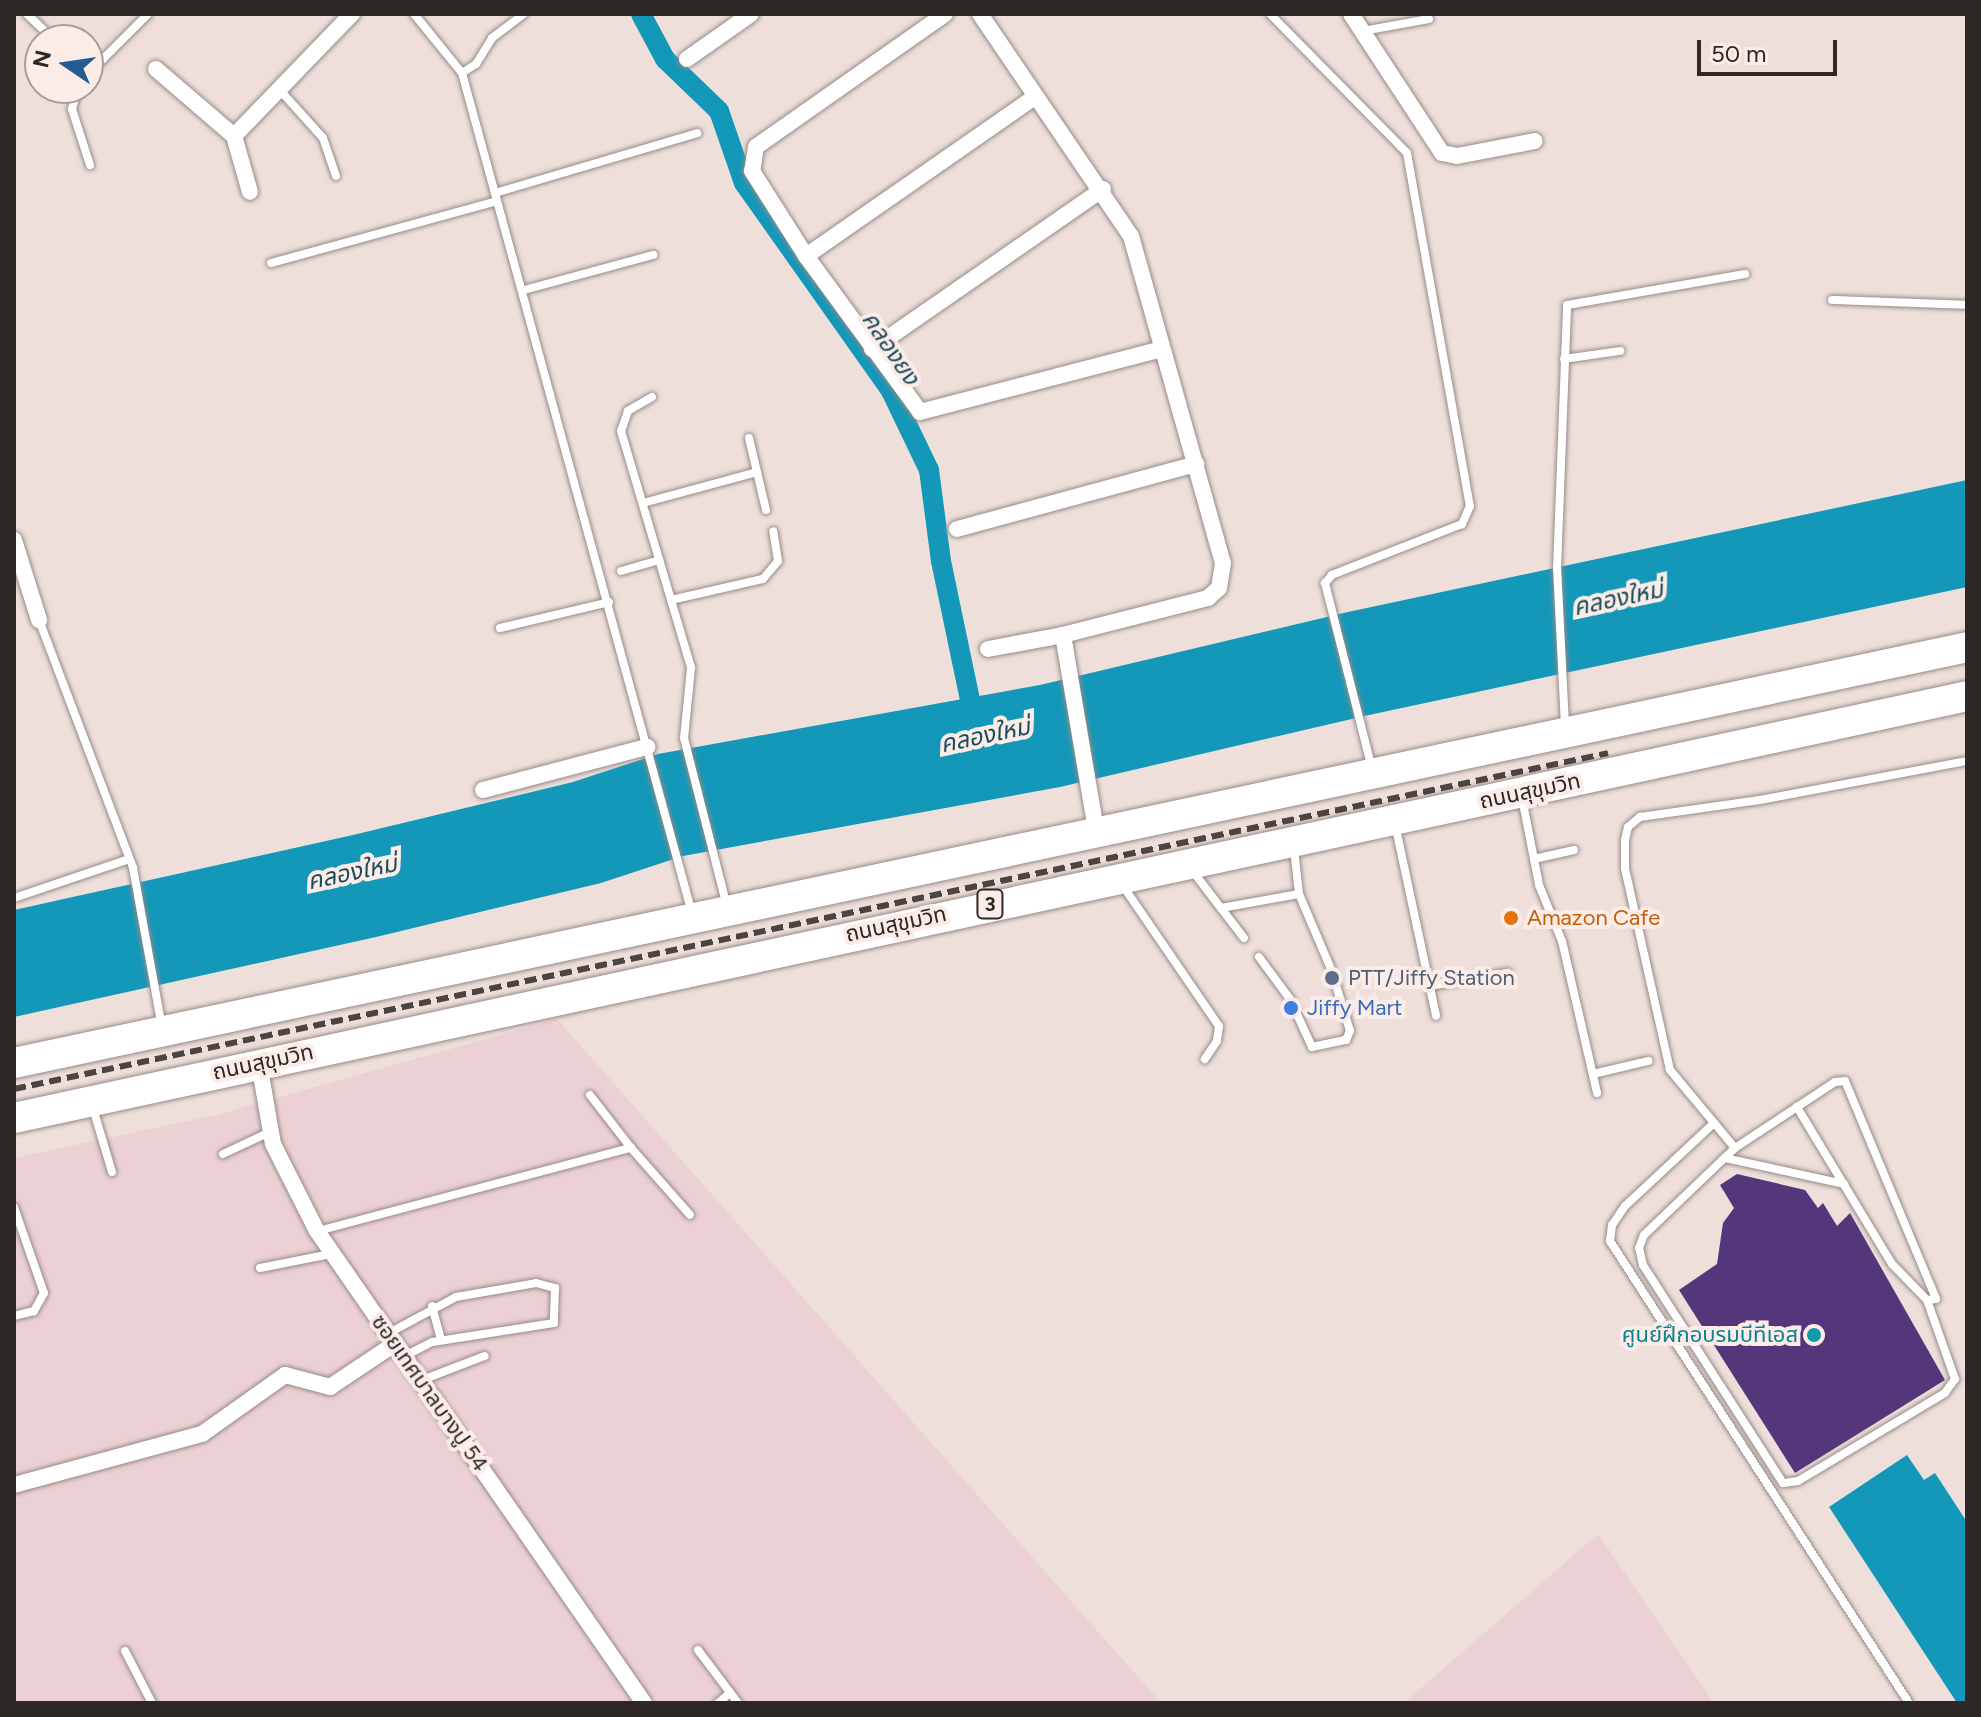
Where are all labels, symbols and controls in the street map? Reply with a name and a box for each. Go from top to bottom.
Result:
north arrow [24,24,104,104]
scale bar [1701,24,1841,74]
text: 50 m [1711,39,1767,68]
text: N [27,48,57,70]
water label: คลองยง [856,306,926,390]
water label: คลองใหม่ [1571,574,1665,622]
water label: คลองใหม่ [938,711,1032,759]
street label: ถนนสุขุมวิท [1477,767,1583,815]
water label: คลองใหม่ [305,848,399,896]
road number: 3 [976,888,1004,920]
street label: ถนนสุขุมวิท [843,900,949,948]
place label: Amazon Cafe [1527,905,1660,931]
marker: Amazon Cafe [1502,909,1520,927]
place label: PTT/Jiffy Station [1348,965,1515,991]
marker: PTT/Jiffy Station [1323,969,1341,987]
place label: Jiffy Mart [1307,995,1402,1021]
marker: Jiffy Mart [1282,999,1300,1017]
street label: ถนนสุขุมวิท [210,1038,316,1086]
street label: ซอยเทศบาลบางปู 54 [366,1309,494,1477]
place label: ศูนย์ฝึกอบรมบีทีเอส [1622,1322,1798,1348]
marker: ศูนย์ฝึกอบรมบีทีเอส [1805,1326,1823,1344]

